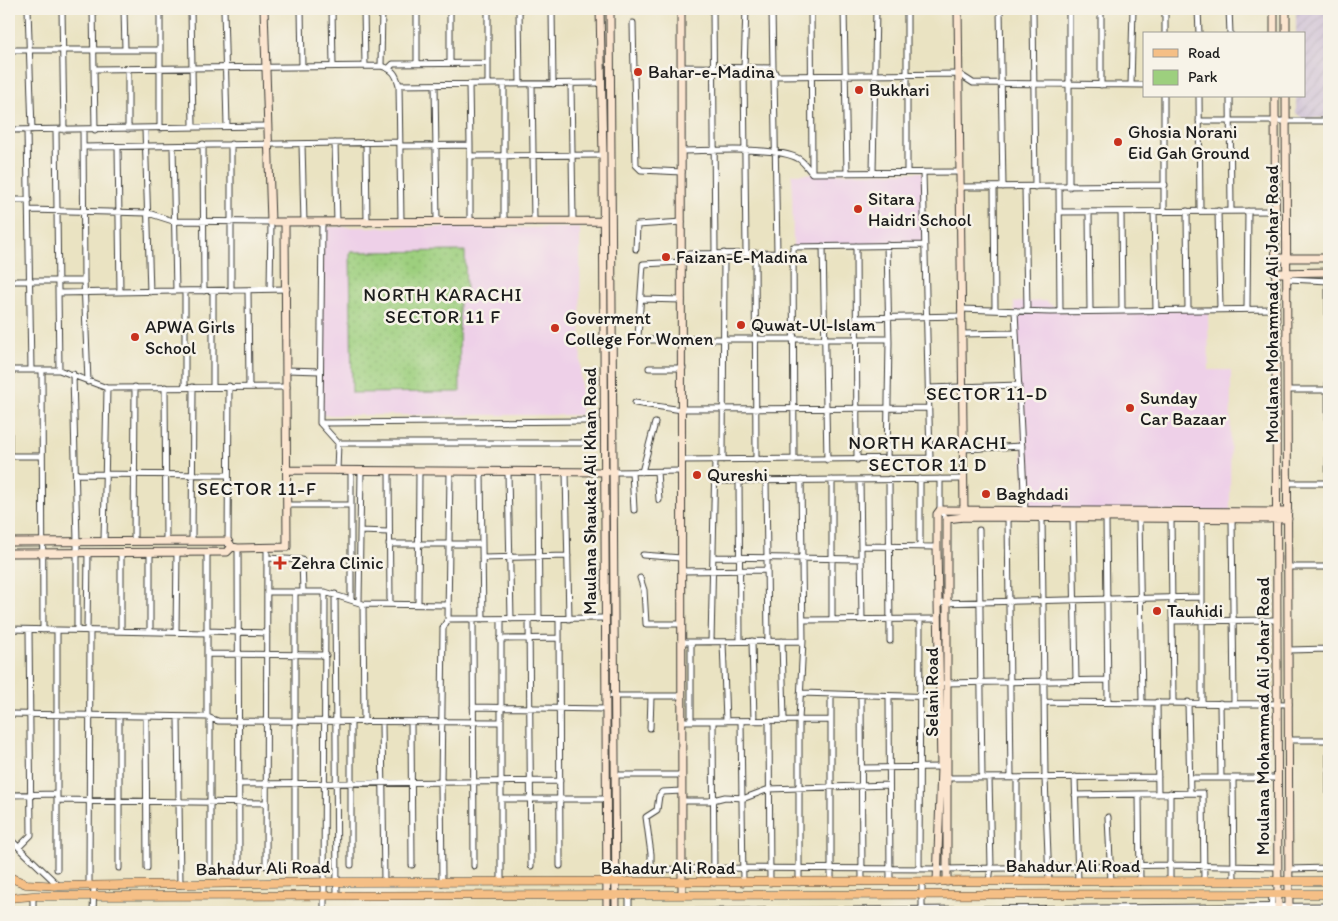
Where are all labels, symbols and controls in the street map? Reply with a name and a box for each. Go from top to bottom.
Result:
legend [1143,32,1306,98]
text: Road [1188,44,1221,62]
place label: Bahar-e-Madina [648,61,776,83]
marker: Bahar-e-Madina [632,66,644,78]
text: Park [1188,68,1218,86]
place label: Bukhari [869,79,930,101]
marker: Bukhari [853,84,865,96]
place label: Ghosia Norani Eid Gah Ground [1128,121,1250,164]
marker: Ghosia Norani Eid Gah Ground [1112,136,1124,148]
street label: Moulana Mohammad Ali Johar Road [1261,165,1283,443]
place label: Sitara Haidri School [868,188,971,231]
marker: Sitara Haidri School [852,203,864,215]
place label: Faizan-E-Madina [676,246,808,268]
marker: Faizan-E-Madina [660,251,672,263]
district label: NORTH KARACHI SECTOR 11 F [363,283,523,328]
place label: Goverment College For Women [565,307,713,350]
place label: Quwat-Ul-Islam [751,314,876,336]
place label: APWA Girls School [145,316,235,359]
marker: Quwat-Ul-Islam [735,319,747,331]
marker: Goverment College For Women [549,322,561,334]
marker: APWA Girls School [129,331,141,343]
street label: Maulana Shaukat Ali Khan Road [579,367,601,615]
district label: SECTOR 11-D [926,382,1048,405]
place label: Sunday Car Bazaar [1140,387,1227,430]
marker: Sunday Car Bazaar [1124,402,1136,414]
district label: NORTH KARACHI SECTOR 11 D [848,431,1008,476]
place label: Qureshi [707,464,768,486]
marker: Qureshi [691,469,703,481]
district label: SECTOR 11-F [197,477,317,500]
place label: Baghdadi [996,483,1069,505]
marker: Baghdadi [980,488,992,500]
place label: Zehra Clinic [291,552,383,574]
marker: Zehra Clinic [273,556,287,570]
street label: Moulana Mohammad Ali Johar Road [1252,577,1274,855]
place label: Tauhidi [1167,600,1223,622]
marker: Tauhidi [1151,605,1163,617]
street label: Selani Road [921,647,943,737]
street label: Bahadur Ali Road [1006,855,1141,877]
street label: Bahadur Ali Road [195,856,331,880]
street label: Bahadur Ali Road [601,857,736,879]

